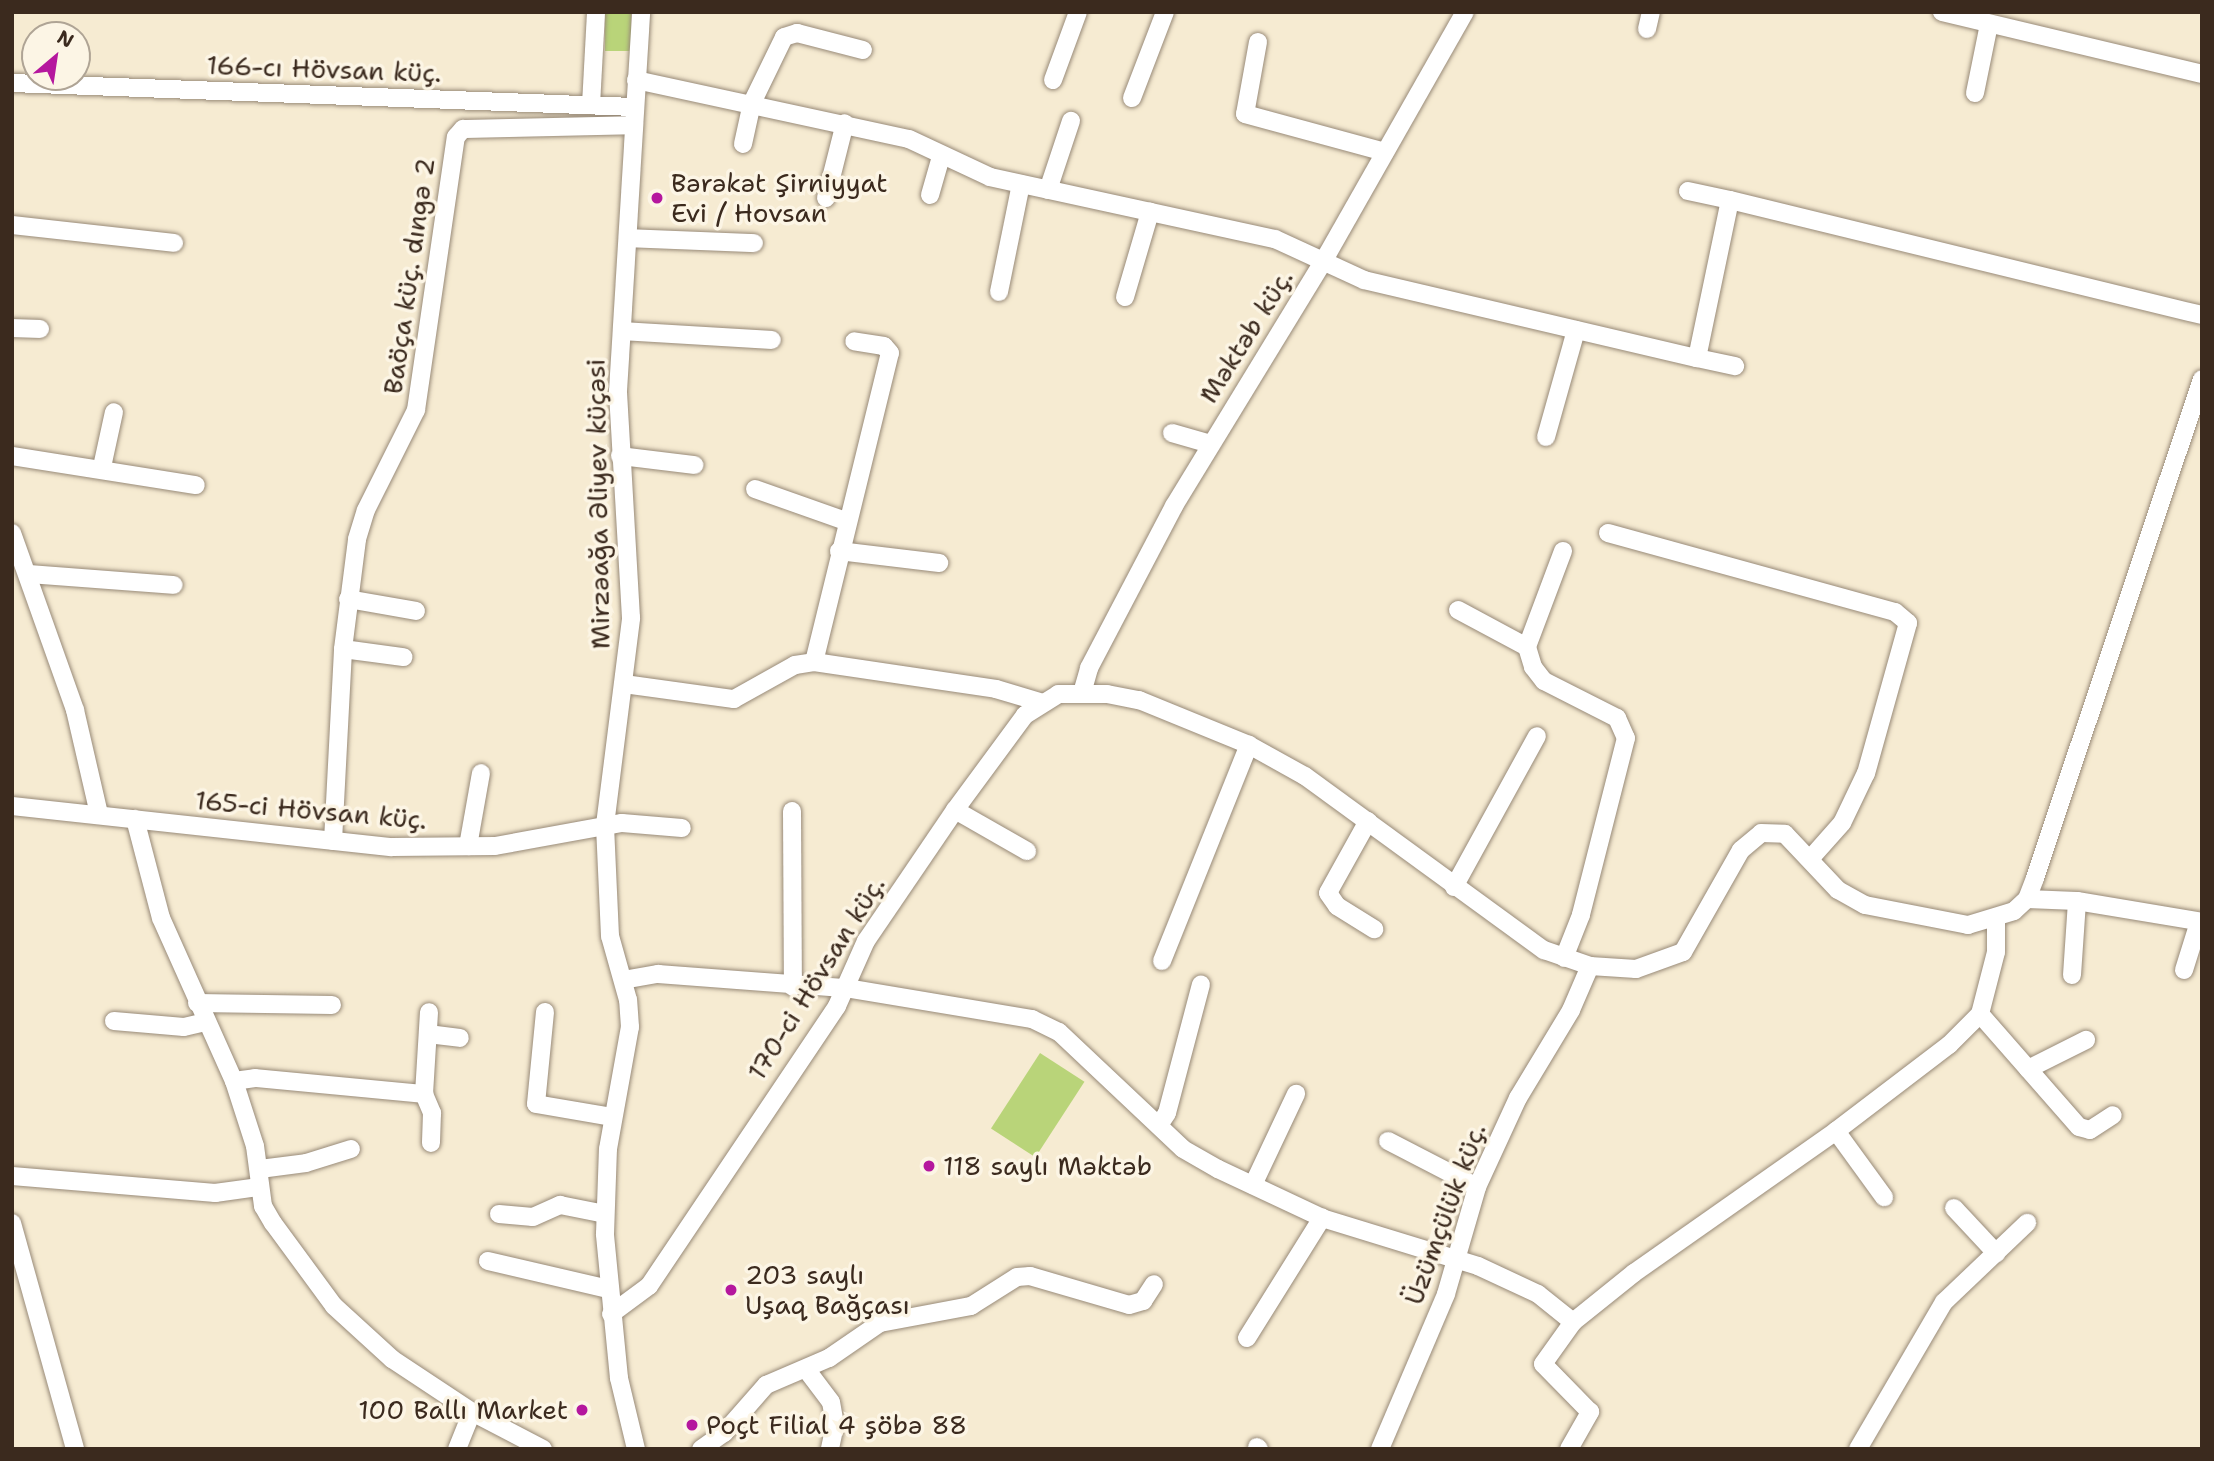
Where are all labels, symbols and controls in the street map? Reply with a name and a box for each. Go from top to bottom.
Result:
north arrow [21,21,91,91]
text: N [53,24,78,54]
street label: 166-cı Hövsan küç. [206,49,442,89]
street label: Baöça küç. dıngə 2 [377,156,441,396]
place label: Bərəkət Şirniyyat Evi / Hovsan [671,167,888,228]
marker: Bərəkət Şirniyyat Evi / Hovsan [649,190,665,206]
street label: Məktəb küç. [1193,263,1299,409]
street label: Mirzəağa Əliyev küçəsi [580,358,616,650]
street label: 165-ci Hövsan küç. [194,784,428,836]
street label: 170-ci Hövsan küç. [741,870,891,1086]
street label: Üzümçülük küç. [1398,1119,1492,1309]
place label: 118 saylı Məktəb [943,1150,1152,1182]
marker: 118 saylı Məktəb [921,1158,937,1174]
place label: 203 saylı Uşaq Bağçası [745,1259,910,1320]
marker: 203 saylı Uşaq Bağçası [723,1282,739,1298]
place label: 100 Ballı Market [358,1394,568,1426]
marker: 100 Ballı Market [574,1402,590,1418]
place label: Poçt Filial 4 şöbə 88 [706,1409,967,1441]
marker: Poçt Filial 4 şöbə 88 [684,1417,700,1433]

